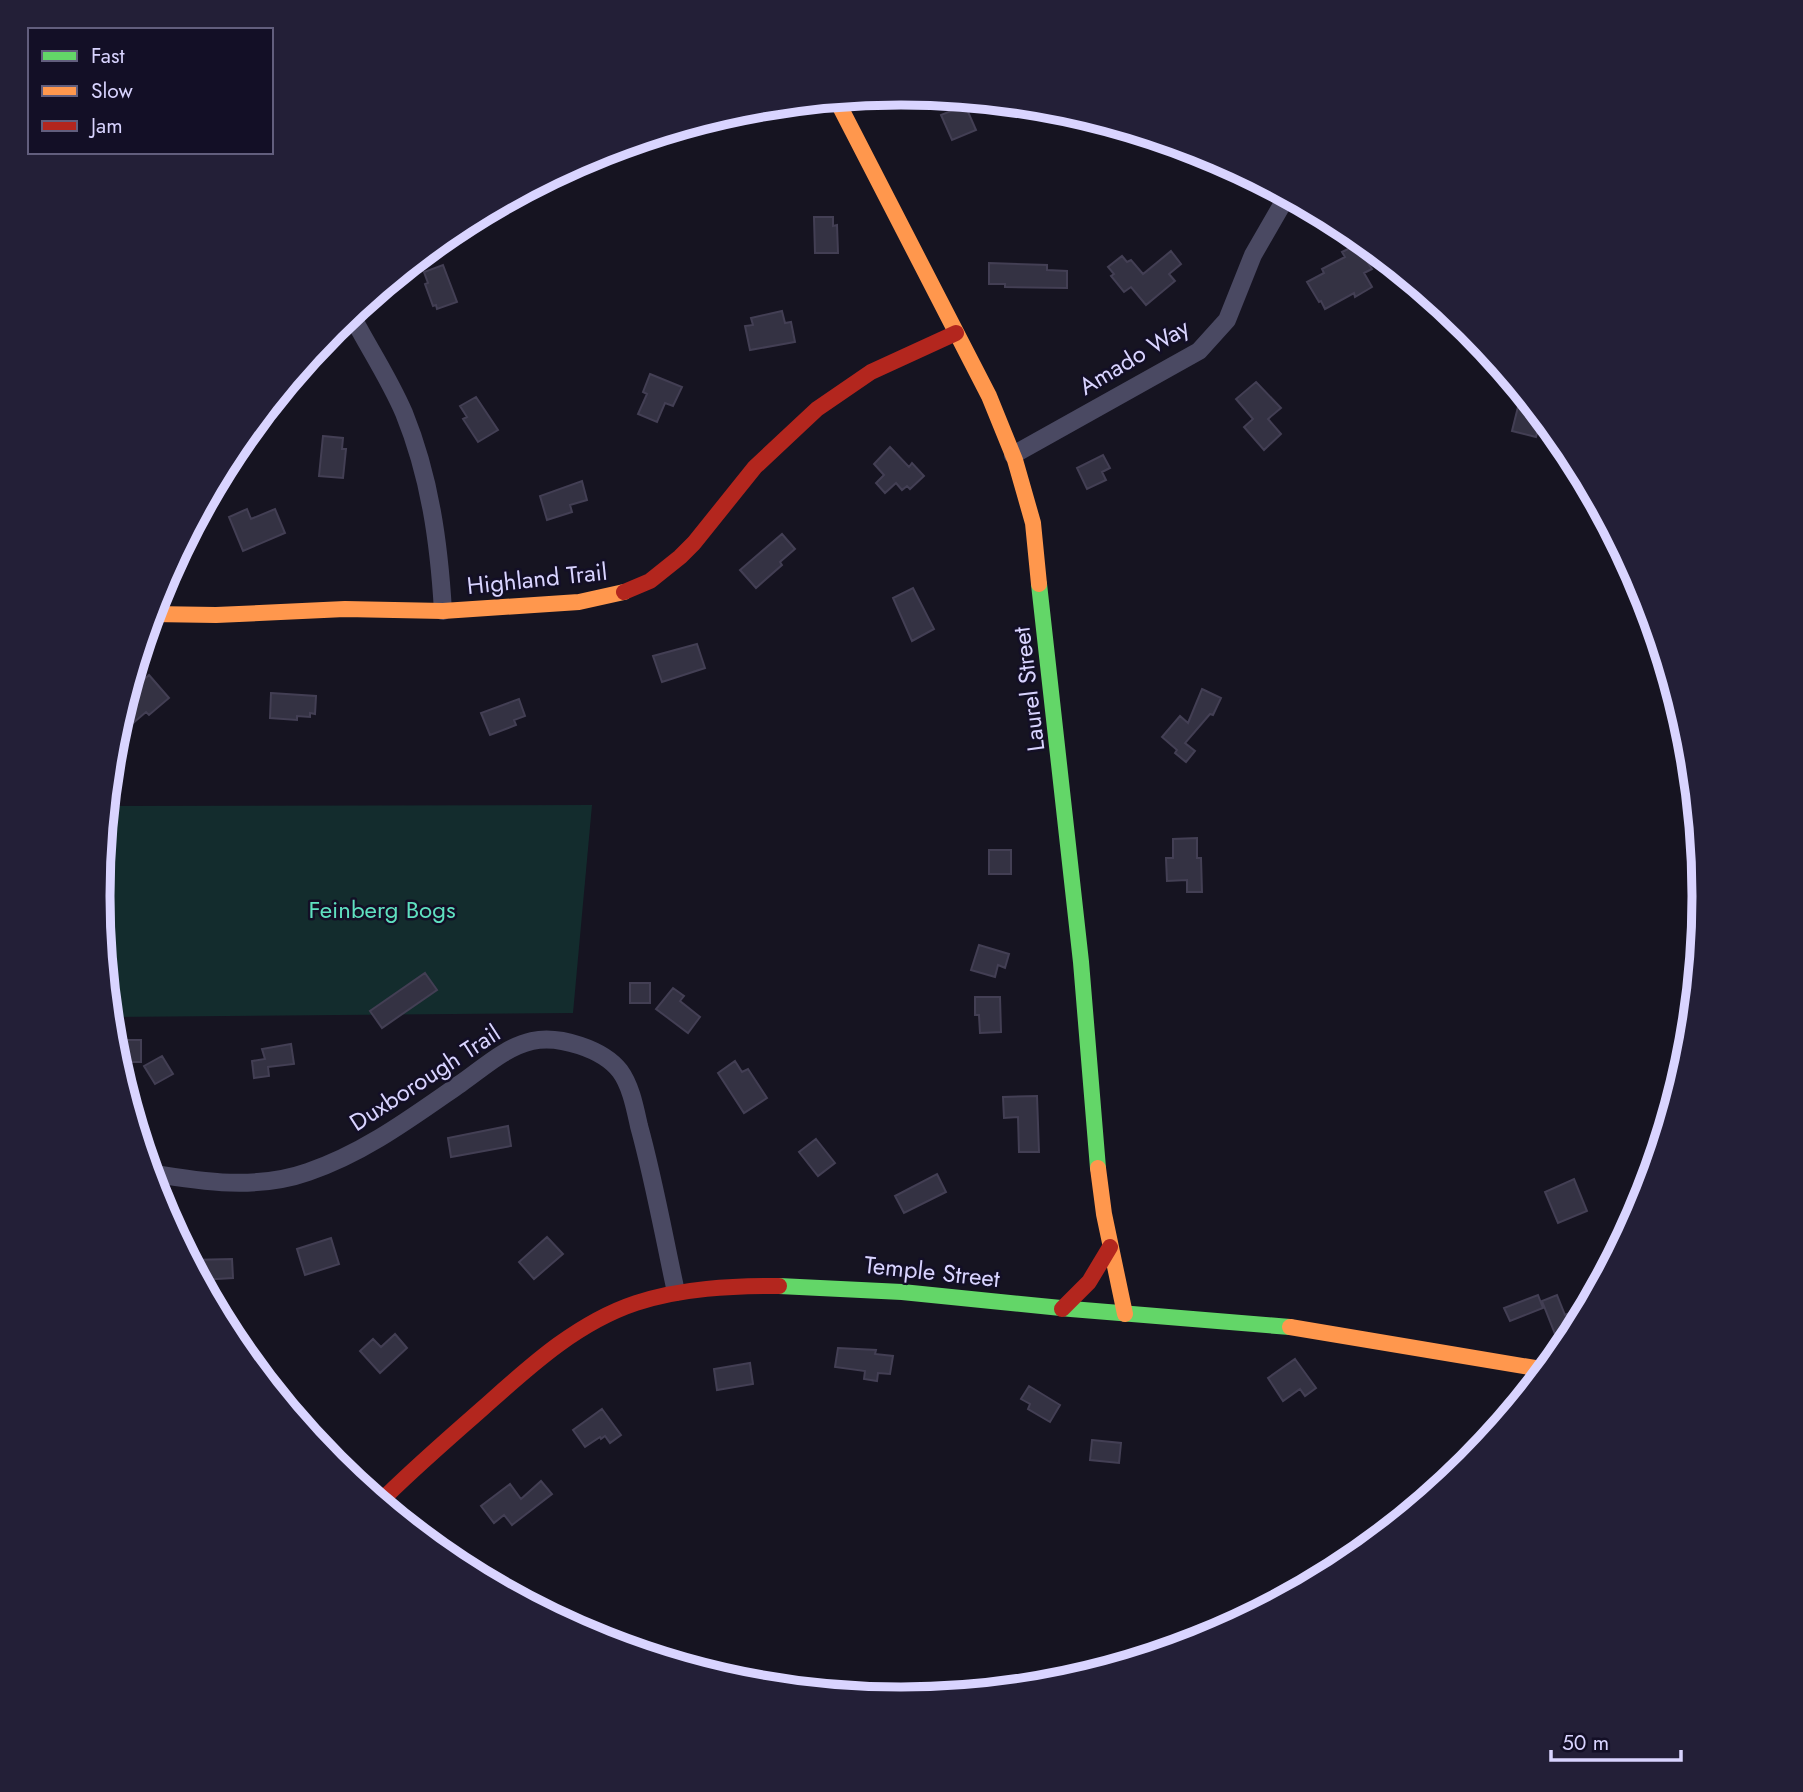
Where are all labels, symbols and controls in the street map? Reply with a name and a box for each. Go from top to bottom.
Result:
legend [28,28,273,154]
text: Fast [91,41,124,71]
text: Slow [91,76,133,106]
text: Jam [88,111,123,141]
street label: Amado Way [1072,310,1196,403]
street label: Highland Trail [465,554,609,603]
street label: Laurel Street [1003,625,1054,753]
park label: Feinberg Bogs [308,892,456,927]
street label: Duxborough Trail [342,1016,507,1140]
street label: Temple Street [863,1247,1002,1296]
scale bar [1551,1718,1680,1762]
text: 50 m [1562,1728,1609,1758]

